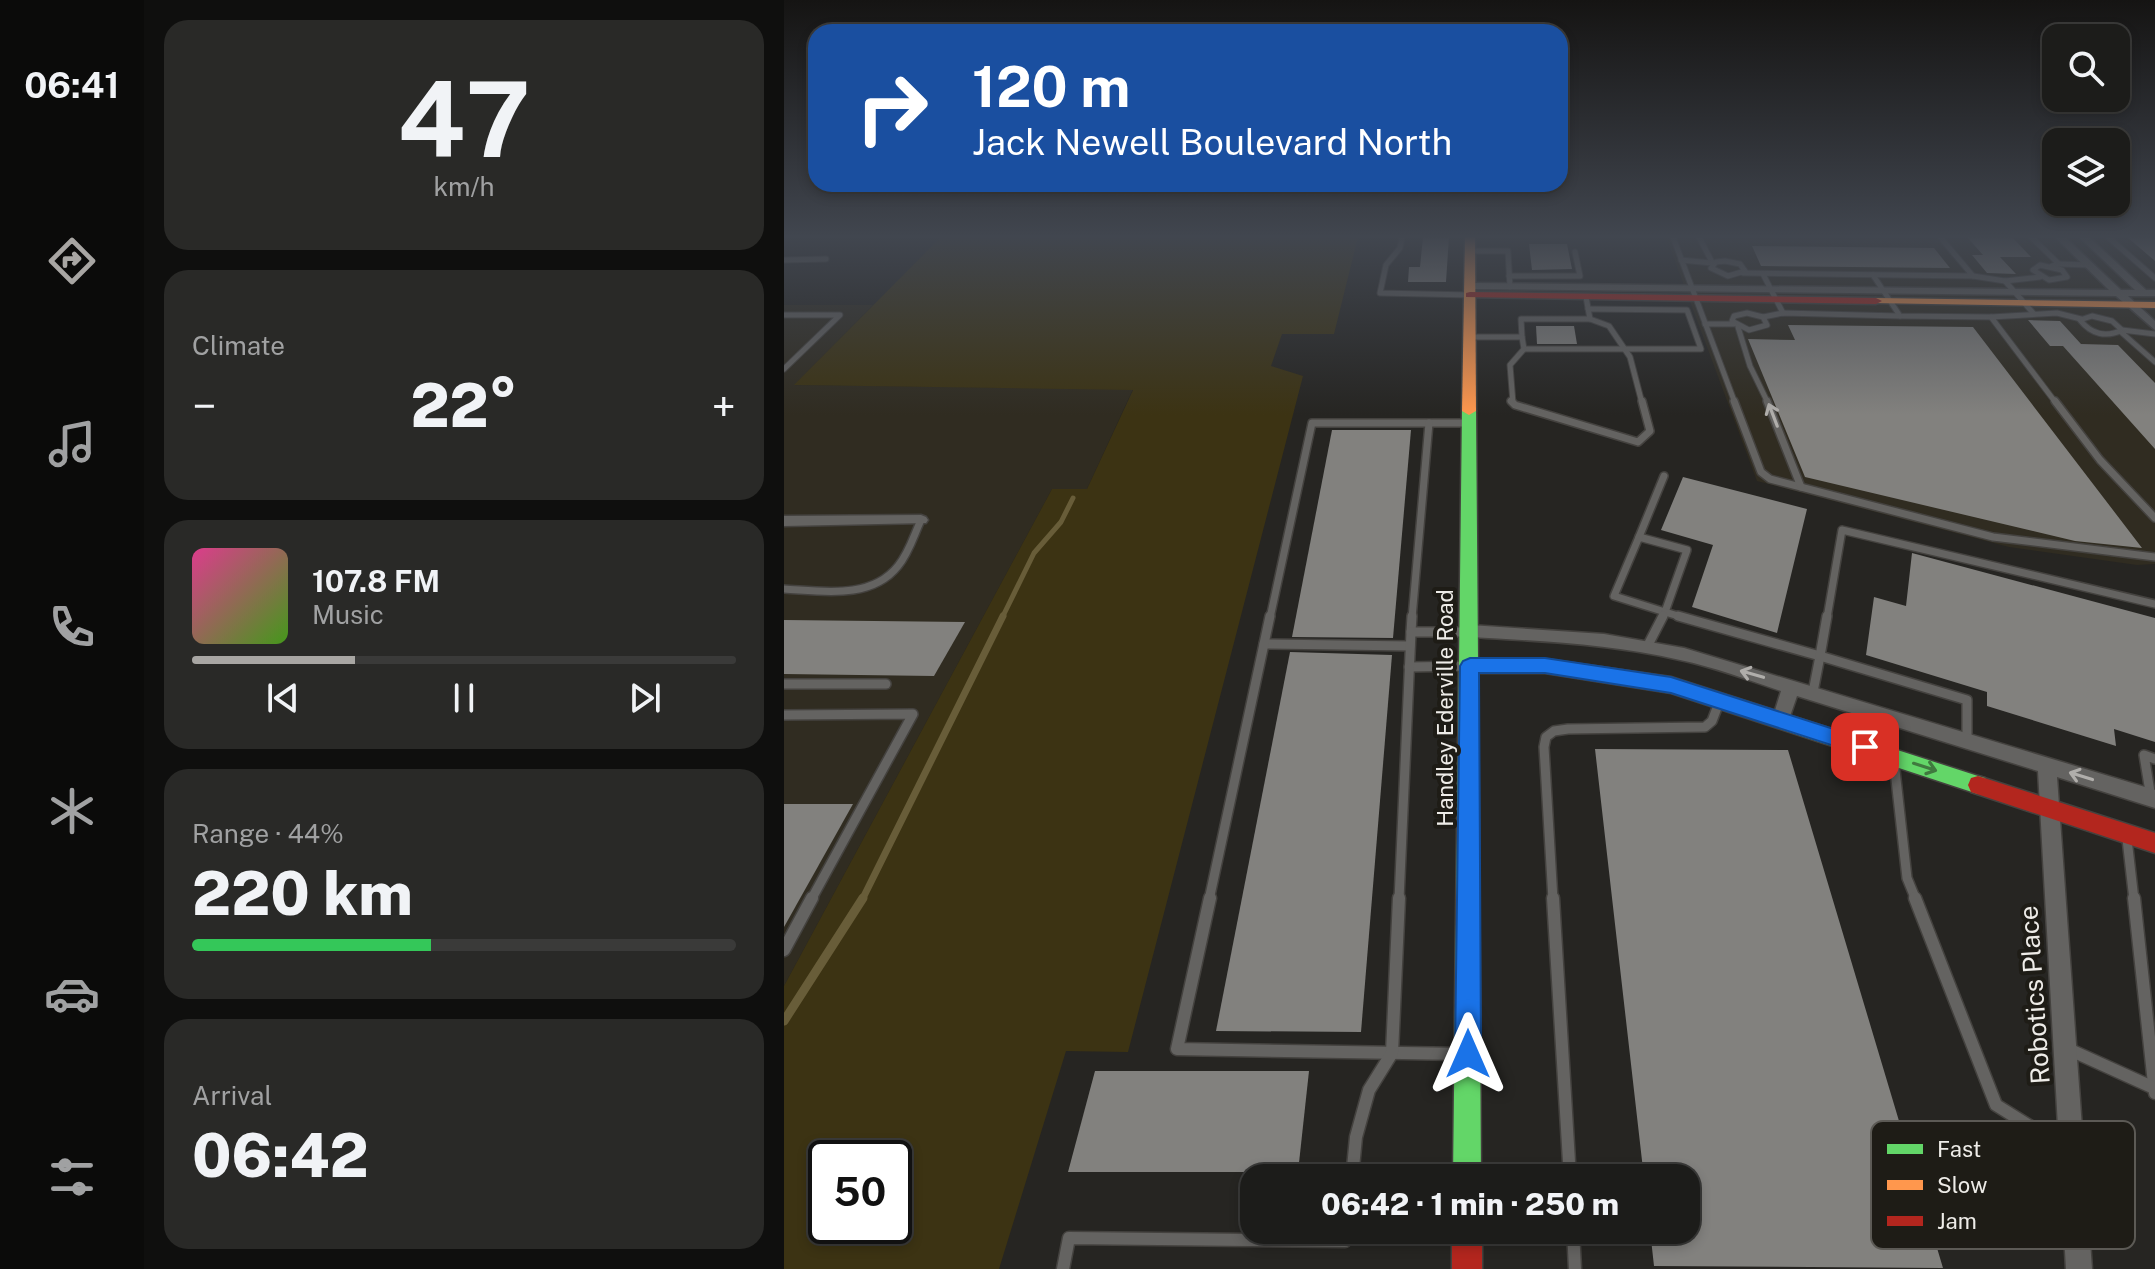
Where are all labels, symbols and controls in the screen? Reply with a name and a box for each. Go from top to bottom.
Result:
map controls [2042,24,2130,216]
button: search [2042,24,2130,112]
text: 120 m [972,54,1130,120]
icon: right [840,56,944,160]
text: 47 [397,58,531,180]
text: 06:41 [24,64,120,106]
text: Jack Newell Boulevard North [972,121,1452,163]
button: layers [2042,128,2130,216]
text: km/h [433,171,495,202]
icon: directions [44,233,100,289]
text: Climate [192,330,285,361]
text: 22° [410,370,518,441]
text: − [192,380,216,432]
text: + [712,380,736,432]
one-way arrow [1765,403,1779,427]
icon: music [44,416,100,472]
text: 107.8 FM [312,563,440,599]
street label: Handley Ederville Road [1432,589,1458,827]
icon: phone [44,599,100,655]
text: Music [312,599,384,630]
one-way arrow [1740,666,1766,681]
icon: previous [261,676,305,720]
icon: pause [442,676,486,720]
icon: next [623,676,667,720]
pin [1831,713,1899,781]
icon: arrive [1843,725,1887,769]
one-way arrow [1912,761,1937,775]
one-way arrow [2068,767,2093,782]
icon: climate [44,783,100,839]
text: Range · 44% [192,818,344,849]
text: 220 km [192,858,413,929]
street label: Robotics Place [2012,905,2056,1085]
icon: car [44,966,100,1022]
position arrow [1426,1012,1510,1096]
text: Arrival [192,1080,272,1111]
text: 06:42 [192,1120,369,1191]
legend [1871,1121,2135,1249]
text: Fast [1937,1136,1981,1162]
speed limit sign: 50 [808,1140,912,1244]
icon: filters [44,1149,100,1205]
text: Slow [1937,1172,1987,1198]
text: 06:42 · 1 min · 250 m [1321,1186,1619,1222]
text: Jam [1937,1208,1977,1234]

